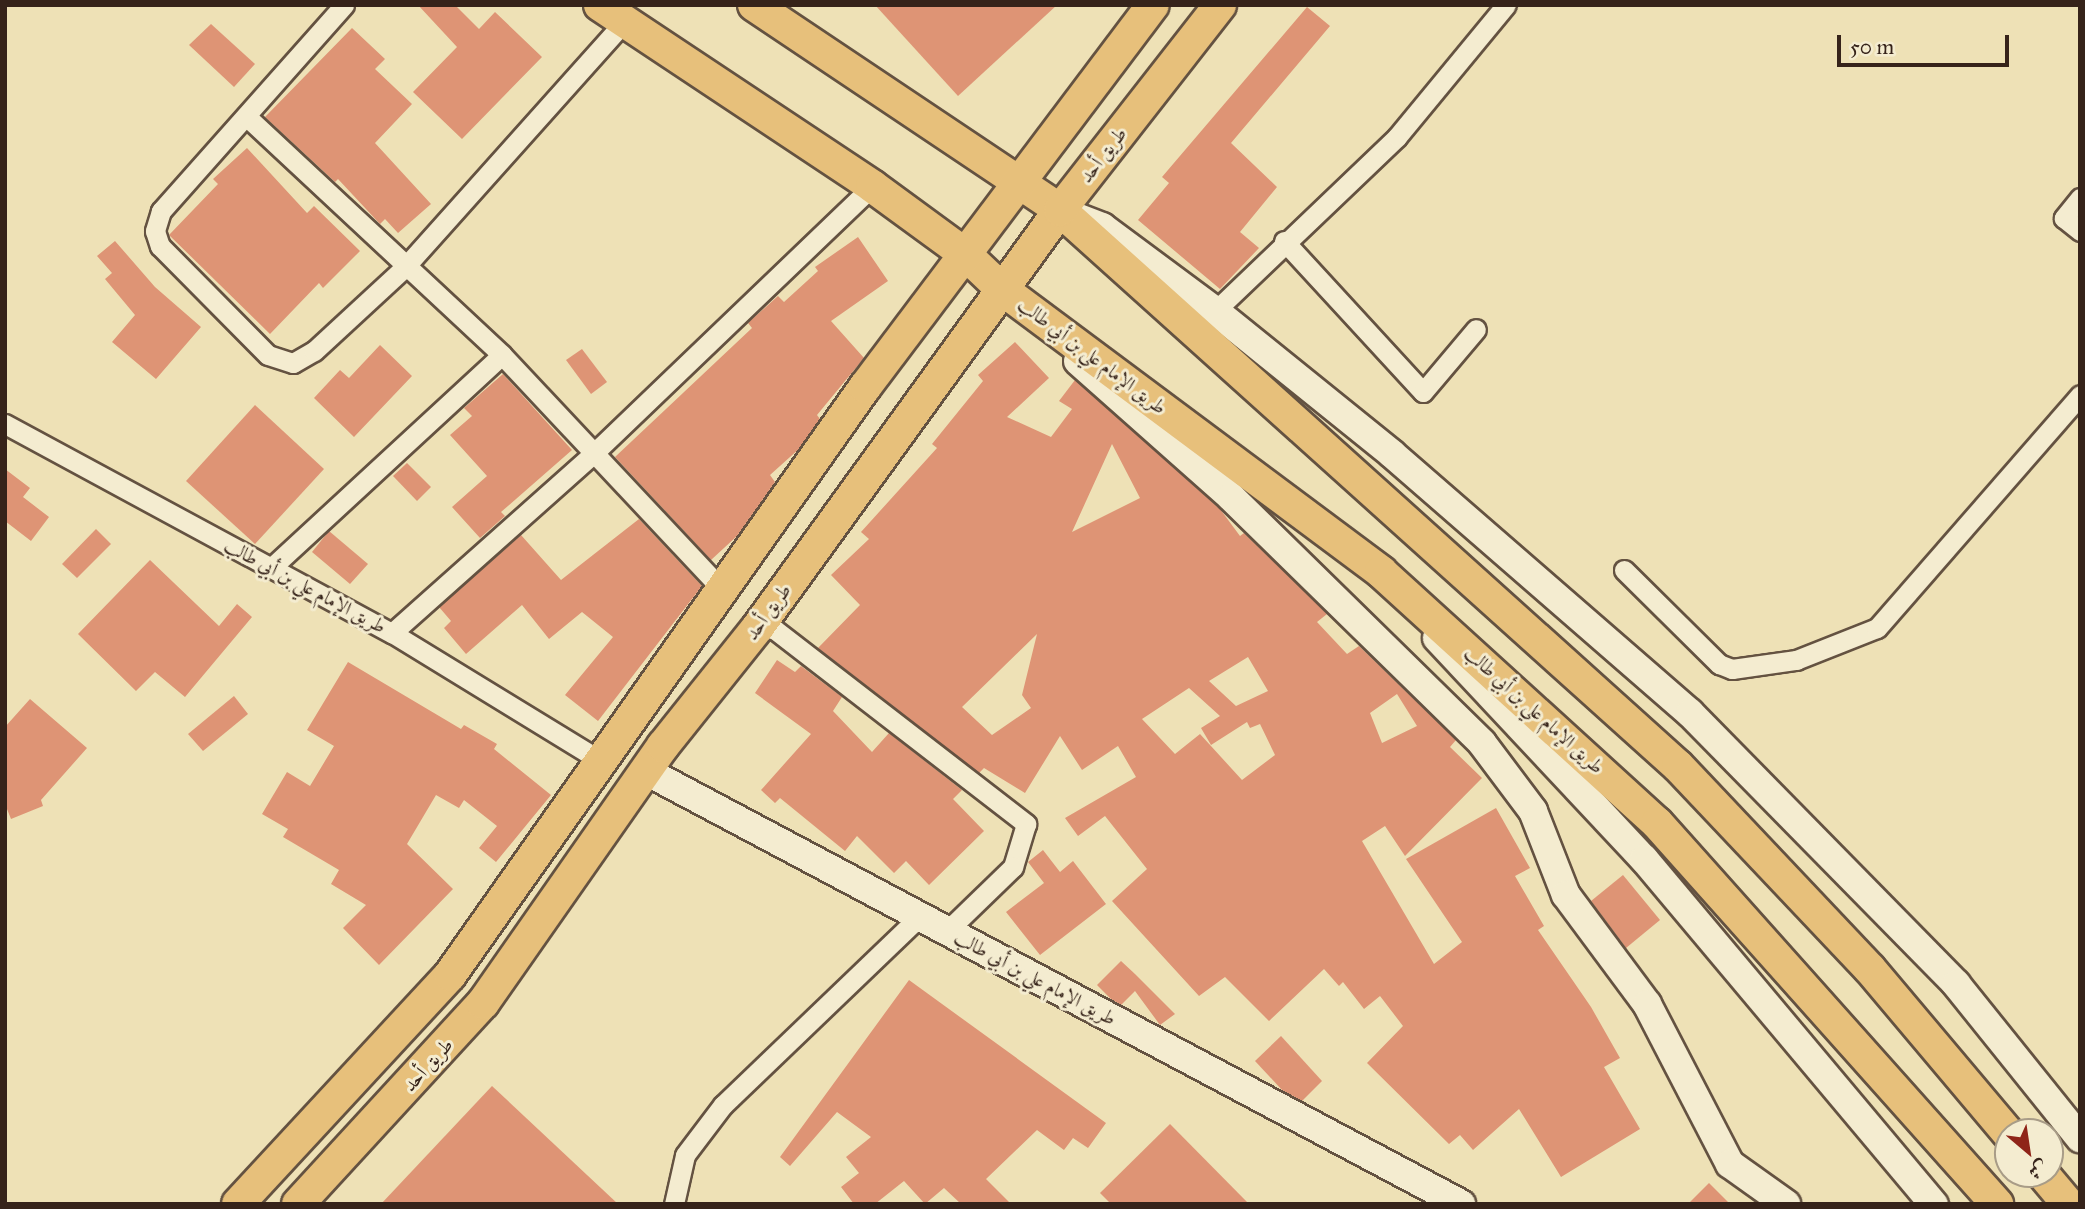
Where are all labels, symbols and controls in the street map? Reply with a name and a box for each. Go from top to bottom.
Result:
scale bar [1840,21,2011,65]
text: 50 m [1850,34,1894,60]
street label: طريق أحد [1074,123,1132,187]
street label: طريق الإمام علي بن أبي طالب [1013,293,1171,419]
street label: طريق الإمام علي بن أبي طالب [220,534,390,638]
street label: طريق أحد [740,580,796,644]
street label: طريق الإمام علي بن أبي طالب [1460,641,1608,779]
street label: طريق الإمام علي بن أبي طالب [950,926,1120,1030]
street label: طريق أحد [398,1034,458,1096]
north arrow [1994,1118,2064,1188]
text: ش [2025,1155,2052,1185]

